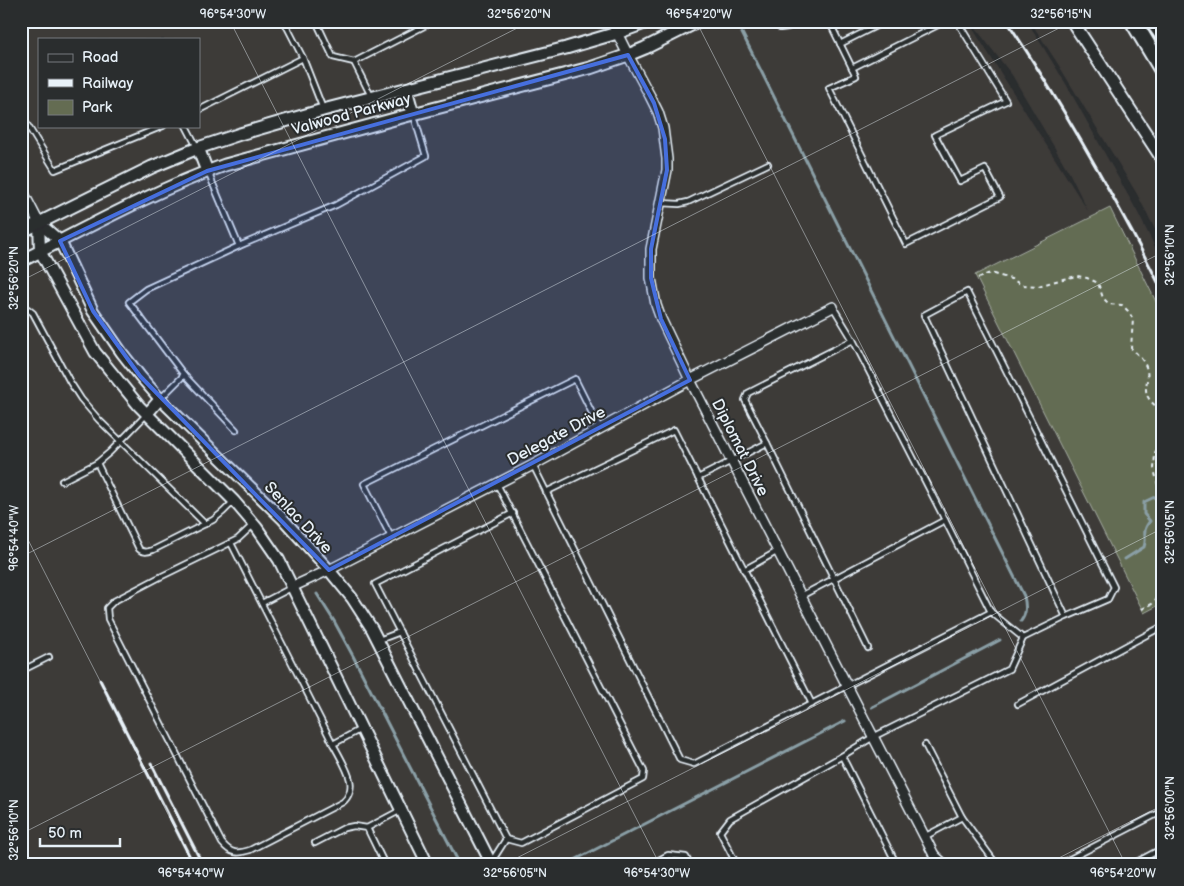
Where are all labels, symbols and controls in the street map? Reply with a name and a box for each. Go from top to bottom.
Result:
text: 96°54'30"W [200,7,266,22]
text: 32°56'20"N [487,7,551,22]
text: 96°54'20"W [666,7,732,22]
text: 32°56'15"N [1030,7,1092,22]
legend [38,38,200,128]
text: Road [82,48,118,67]
text: Railway [82,74,133,93]
street label: Valwood Parkway [290,89,414,139]
text: Park [82,98,113,117]
text: 32°56'10"N [1163,224,1178,286]
text: 32°56'20"N [7,246,22,310]
street label: Diplomat Drive [707,396,773,500]
street label: Delegate Drive [505,402,609,470]
street label: Senlac Drive [260,478,336,558]
text: 32°56'05"N [1163,500,1178,564]
text: 96°54'40"W [7,505,22,571]
text: 32°56'00"N [1163,776,1178,840]
text: 32°56'10"N [7,799,22,861]
scale bar [40,816,120,848]
text: 50 m [48,824,82,843]
text: 96°54'40"W [158,866,224,881]
text: 32°56'05"N [483,866,547,881]
text: 96°54'30"W [624,866,690,881]
text: 96°54'20"W [1090,866,1156,881]

